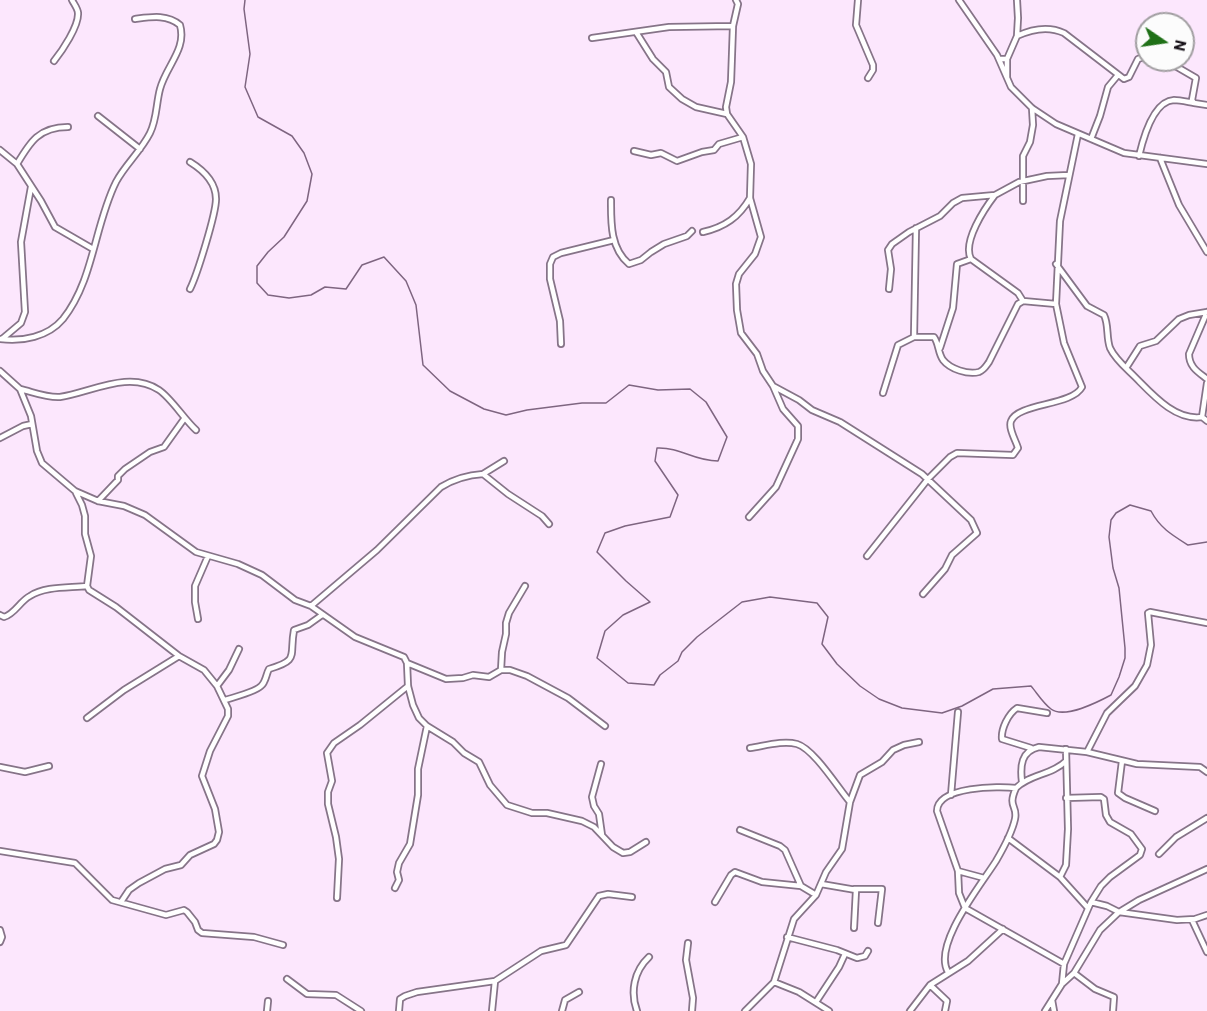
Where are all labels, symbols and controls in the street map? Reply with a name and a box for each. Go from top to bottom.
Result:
north arrow [1135,12,1195,72]
text: N [1171,38,1192,53]

